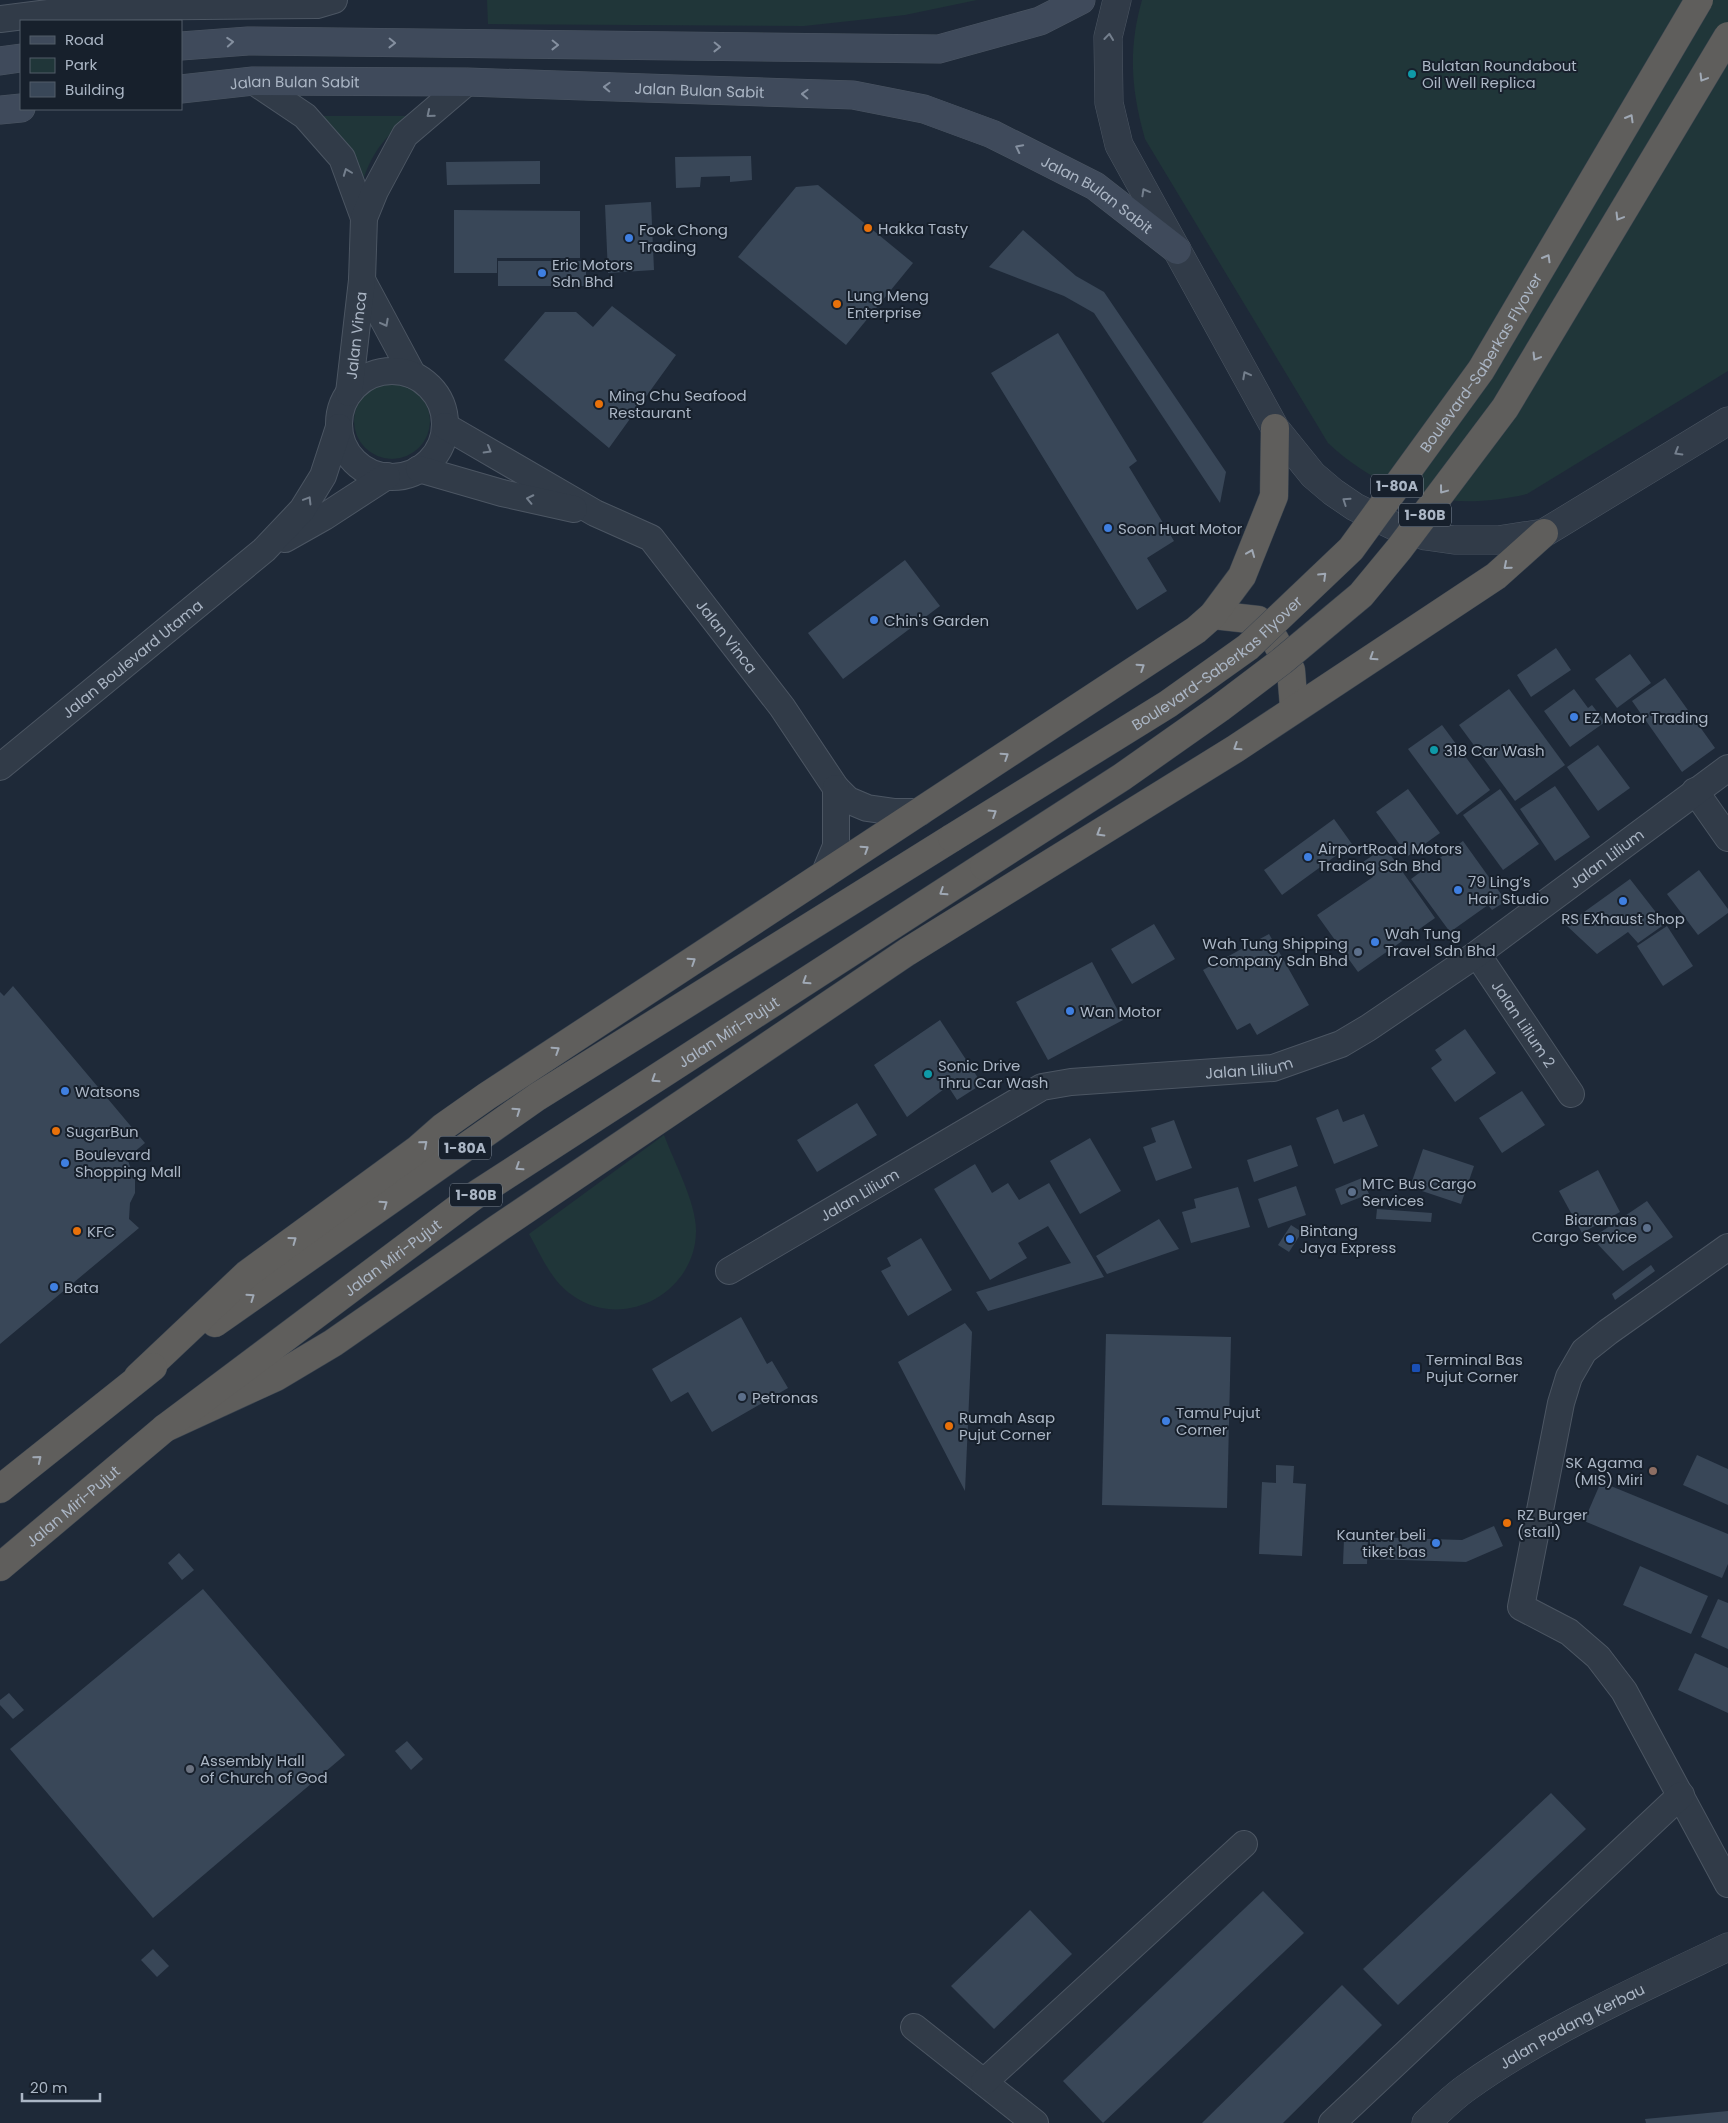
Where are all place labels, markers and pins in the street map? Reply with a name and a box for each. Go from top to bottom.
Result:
place label: Bulatan Roundabout Oil Well Replica [1422,55,1577,93]
marker: Bulatan Roundabout Oil Well Replica [1406,68,1418,80]
place label: Hakka Tasty [878,218,969,239]
place label: Fook Chong Trading [639,219,728,257]
marker: Hakka Tasty [862,222,874,234]
marker: Fook Chong Trading [623,232,635,244]
place label: Eric Motors Sdn Bhd [552,254,633,292]
marker: Eric Motors Sdn Bhd [536,267,548,279]
place label: Lung Meng Enterprise [847,285,929,323]
marker: Lung Meng Enterprise [831,298,843,310]
place label: Ming Chu Seafood Restaurant [609,385,747,423]
marker: Ming Chu Seafood Restaurant [593,398,605,410]
place label: Soon Huat Motor [1118,518,1243,539]
marker: Soon Huat Motor [1102,522,1114,534]
place label: Chin's Garden [884,610,989,631]
marker: Chin's Garden [868,614,880,626]
place label: EZ Motor Trading [1584,707,1708,728]
marker: EZ Motor Trading [1568,711,1580,723]
place label: 318 Car Wash [1444,740,1545,761]
marker: 318 Car Wash [1428,744,1440,756]
place label: AirportRoad Motors Trading Sdn Bhd [1318,838,1462,876]
marker: AirportRoad Motors Trading Sdn Bhd [1302,851,1314,863]
place label: 79 Ling’s Hair Studio [1468,871,1549,909]
marker: 79 Ling’s Hair Studio [1452,884,1464,896]
marker: RS EXhaust Shop [1617,895,1629,907]
place label: RS EXhaust Shop [1561,908,1685,929]
place label: Wah Tung Travel Sdn Bhd [1385,923,1496,961]
place label: Wah Tung Shipping Company Sdn Bhd [1202,933,1348,971]
marker: Wah Tung Travel Sdn Bhd [1369,936,1381,948]
marker: Wah Tung Shipping Company Sdn Bhd [1352,946,1364,958]
place label: Wan Motor [1080,1001,1162,1022]
marker: Wan Motor [1064,1005,1076,1017]
place label: Sonic Drive Thru Car Wash [938,1055,1048,1093]
marker: Sonic Drive Thru Car Wash [922,1068,934,1080]
place label: Watsons [75,1081,140,1102]
marker: Watsons [59,1085,71,1097]
place label: SugarBun [66,1121,139,1142]
marker: SugarBun [50,1125,62,1137]
place label: Boulevard Shopping Mall [75,1144,181,1182]
marker: Boulevard Shopping Mall [59,1157,71,1169]
place label: MTC Bus Cargo Services [1362,1173,1476,1211]
marker: MTC Bus Cargo Services [1346,1186,1358,1198]
place label: Biaramas Cargo Service [1532,1209,1637,1247]
place label: Bintang Jaya Express [1300,1220,1396,1258]
place label: KFC [87,1221,115,1242]
marker: Biaramas Cargo Service [1641,1222,1653,1234]
marker: KFC [71,1225,83,1237]
marker: Bintang Jaya Express [1284,1233,1296,1245]
place label: Bata [64,1277,99,1298]
marker: Bata [48,1281,60,1293]
place label: Terminal Bas Pujut Corner [1426,1349,1523,1387]
marker: Terminal Bas Pujut Corner [1410,1362,1422,1374]
place label: Petronas [752,1387,818,1408]
marker: Petronas [736,1391,748,1403]
place label: Tamu Pujut Corner [1176,1402,1260,1440]
place label: Rumah Asap Pujut Corner [959,1407,1055,1445]
marker: Tamu Pujut Corner [1160,1415,1172,1427]
marker: Rumah Asap Pujut Corner [943,1420,955,1432]
place label: SK Agama (MIS) Miri [1565,1452,1643,1490]
marker: SK Agama (MIS) Miri [1647,1465,1659,1477]
place label: RZ Burger (stall) [1517,1504,1588,1542]
marker: RZ Burger (stall) [1501,1517,1513,1529]
place label: Kaunter beli tiket bas [1336,1524,1426,1562]
marker: Kaunter beli tiket bas [1430,1537,1442,1549]
place label: Assembly Hall of Church of God [200,1750,328,1788]
marker: Assembly Hall of Church of God [184,1763,196,1775]

